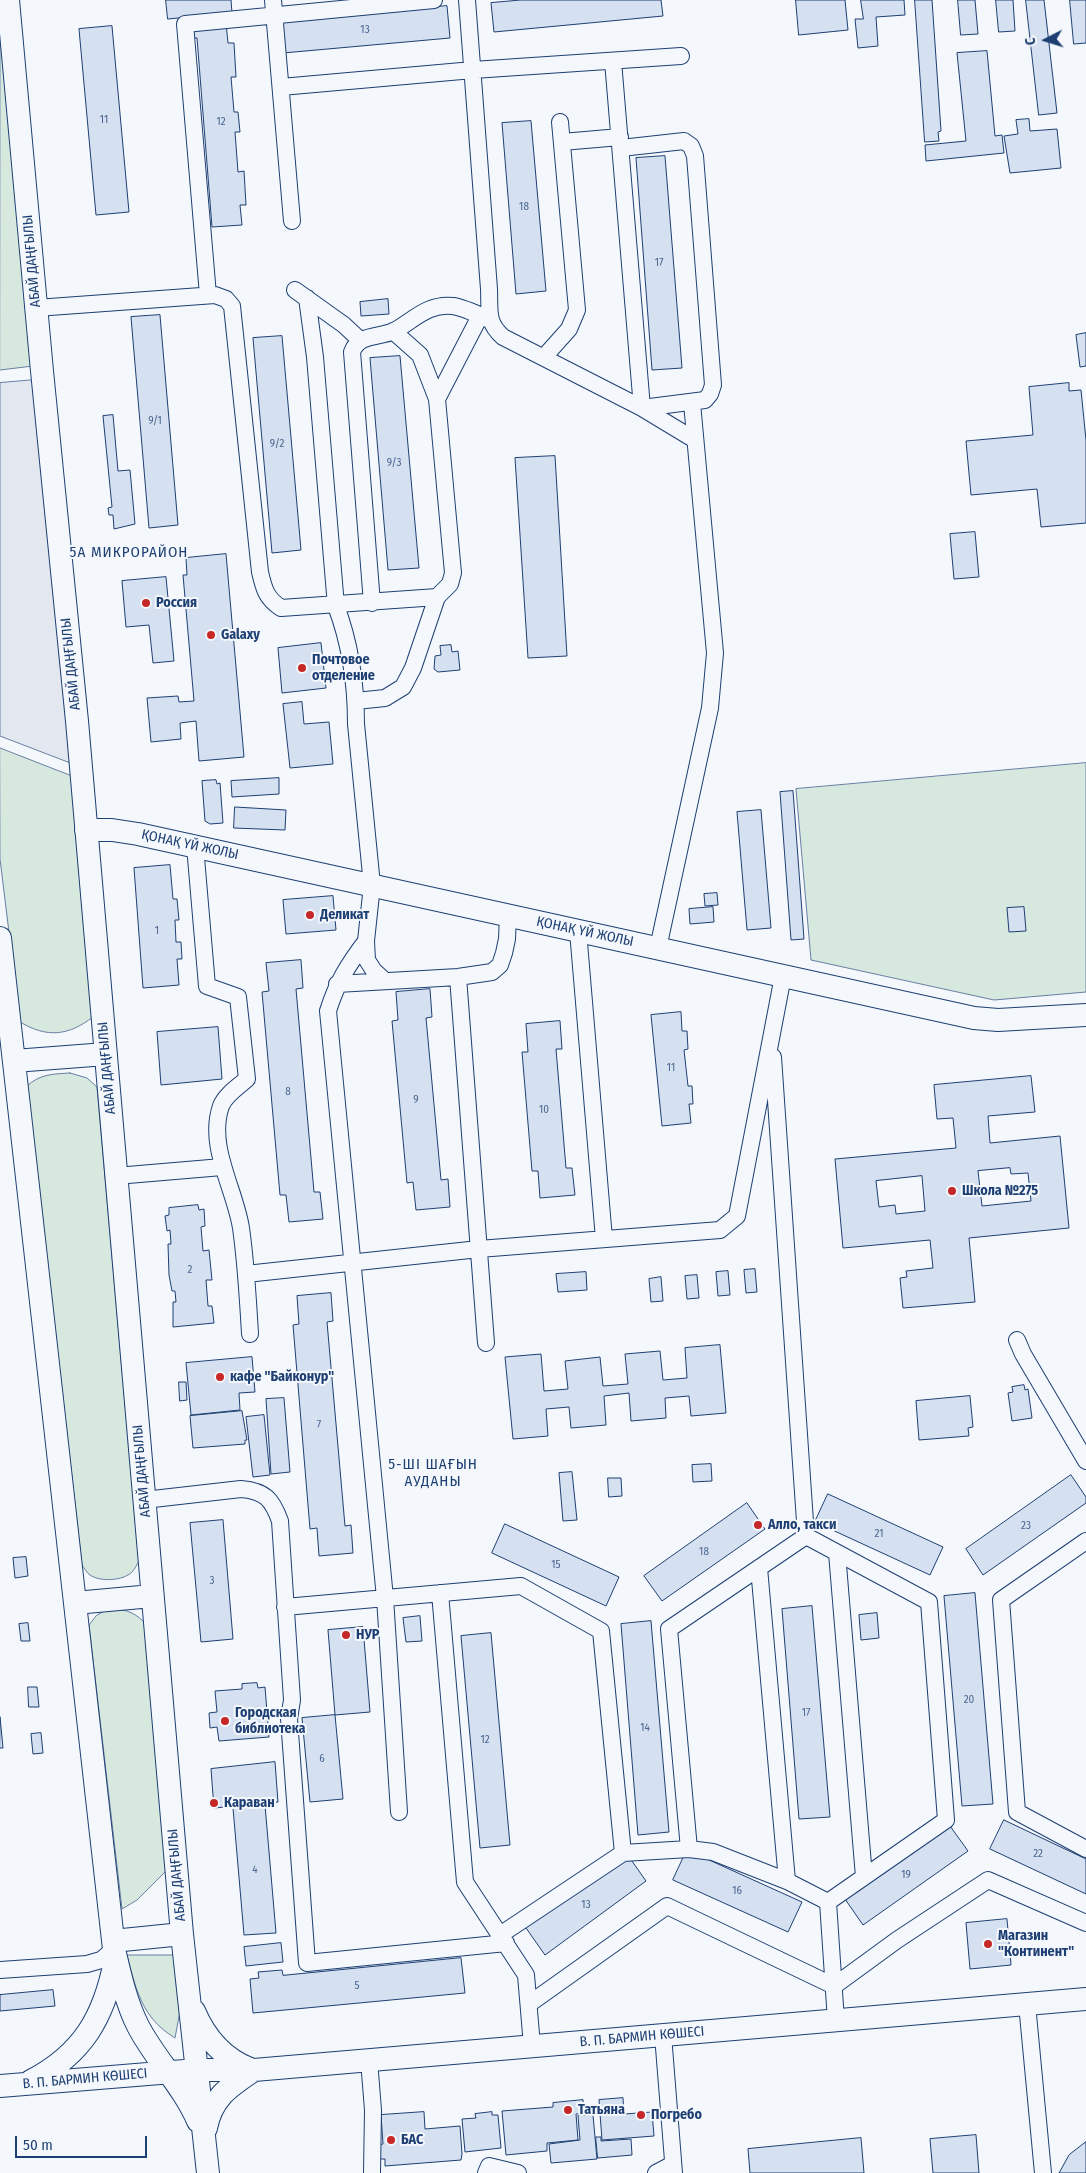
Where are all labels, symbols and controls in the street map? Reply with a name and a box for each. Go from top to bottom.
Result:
north arrow [1021,15,1071,65]
house number: 13 [360,23,370,37]
text: С [1022,37,1039,46]
house number: 11 [100,113,108,127]
house number: 12 [216,115,226,129]
house number: 18 [519,200,529,214]
street label: АБАЙ ДАҢҒЫЛЫ [20,214,44,308]
house number: 17 [655,256,663,270]
house number: 9/1 [148,414,162,428]
house number: 9/2 [270,437,284,451]
house number: 9/3 [387,456,401,470]
district label: 5А МИКРОРАЙОН [68,544,190,562]
place label: Россия [156,595,197,611]
marker: Россия [140,597,152,609]
street label: АБАЙ ДАҢҒЫЛЫ [58,617,84,711]
place label: Galaxy [221,627,260,643]
marker: Galaxy [205,629,217,641]
place label: Почтовое отделение [312,652,375,684]
marker: Почтовое отделение [296,662,308,674]
street label: ҚОНАҚ ҮЙ ЖОЛЫ [140,827,240,863]
place label: Деликат [320,907,369,923]
marker: Деликат [304,909,316,921]
street label: ҚОНАҚ ҮЙ ЖОЛЫ [535,914,635,950]
house number: 1 [155,924,159,938]
street label: АБАЙ ДАҢҒЫЛЫ [95,1021,119,1115]
house number: 11 [667,1061,675,1075]
house number: 8 [285,1085,291,1099]
house number: 9 [413,1093,419,1107]
house number: 10 [539,1103,549,1117]
place label: Школа №275 [962,1183,1038,1199]
marker: Школа №275 [946,1185,958,1197]
house number: 2 [188,1263,192,1277]
place label: кафе "Байконур" [230,1369,334,1385]
marker: кафе "Байконур" [214,1371,226,1383]
house number: 7 [317,1418,321,1432]
street label: АБАЙ ДАҢҒЫЛЫ [130,1424,154,1518]
district label: 5-ШІ ШАҒЫН АУДАНЫ [387,1456,479,1491]
place label: Алло, такси [768,1517,836,1533]
marker: Алло, такси [752,1519,764,1531]
house number: 23 [1021,1519,1031,1533]
house number: 21 [875,1527,883,1541]
house number: 18 [699,1545,709,1559]
house number: 15 [551,1558,561,1572]
house number: 3 [210,1574,214,1588]
place label: НУР [356,1627,379,1643]
marker: НУР [340,1629,352,1641]
house number: 20 [964,1693,974,1707]
place label: Городская библиотека [235,1705,305,1738]
house number: 17 [802,1706,810,1720]
marker: Городская библиотека [219,1715,231,1727]
house number: 14 [640,1721,650,1735]
house number: 12 [480,1733,490,1747]
house number: 6 [319,1752,325,1766]
place label: Караван [224,1795,275,1811]
marker: Караван [208,1797,220,1809]
street label: АБАЙ ДАҢҒЫЛЫ [165,1828,189,1922]
house number: 22 [1033,1847,1043,1861]
house number: 4 [252,1863,258,1877]
house number: 19 [901,1868,911,1882]
house number: 16 [732,1884,742,1898]
house number: 13 [581,1898,591,1912]
place label: Магазин "Континент" [998,1928,1074,1960]
marker: Магазин "Континент" [982,1938,994,1950]
house number: 5 [354,1979,360,1993]
street label: В. П. БАРМИН КӨШЕСІ [579,2023,705,2051]
street label: В. П. БАРМИН КӨШЕСІ [22,2065,148,2093]
place label: Татьяна [578,2102,625,2118]
marker: Татьяна [562,2104,574,2116]
place label: Погребо [651,2107,702,2123]
marker: Погребо [635,2109,647,2121]
scale bar [18,2126,150,2158]
place label: БАС [401,2132,423,2148]
marker: БАС [385,2134,397,2146]
text: 50 m [23,2136,53,2154]

